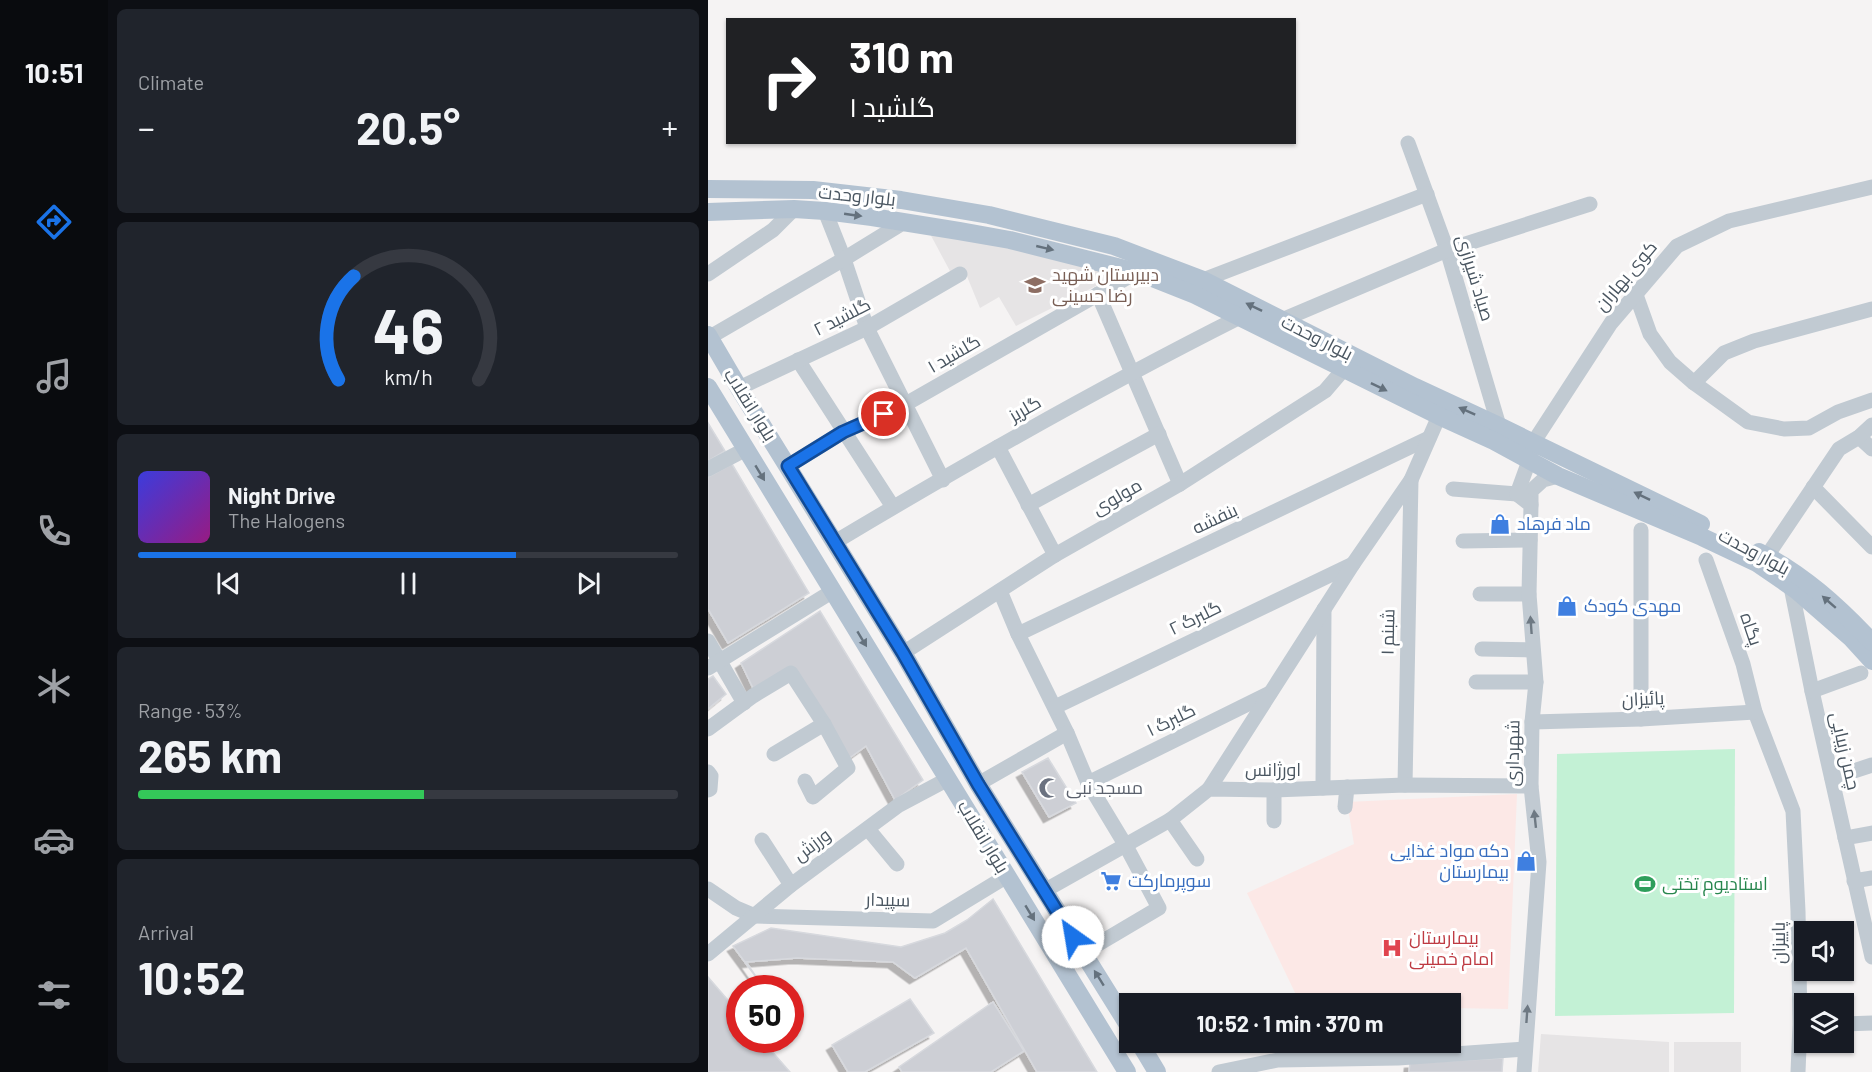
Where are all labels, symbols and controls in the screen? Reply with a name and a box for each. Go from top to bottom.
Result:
text: 310 m [849,31,954,81]
icon: right [750,42,828,120]
text: 10:51 [25,56,83,88]
text: Climate [138,70,204,94]
text: گلشید ۱ [849,90,935,122]
text: 20.5° [356,100,460,154]
text: − [138,107,155,147]
text: + [662,107,678,147]
street label: بلوار وحدت [817,180,897,211]
icon: directions [33,201,75,243]
one-way arrow [843,210,862,219]
street label: صیاد شیرازی [1451,232,1499,324]
street label: کوی بهاران [1590,236,1662,316]
one-way arrow [1036,244,1054,254]
place label: دبیرستان شهید رضا حسینی [1052,263,1159,307]
school or university icon: دبیرستان شهید رضا حسینی [1023,273,1047,297]
street label: گلشید ۲ [809,292,874,340]
text: 46 [372,293,444,367]
one-way arrow [1245,303,1262,312]
street label: بلوار وحدت [1277,310,1357,365]
street label: گلشید ۱ [923,329,984,377]
icon: music [33,355,75,397]
street label: بلوار انقلاب [719,364,782,445]
text: km/h [384,365,432,390]
one-way arrow [1370,382,1387,392]
pin [858,388,909,439]
street label: گلریز [1004,390,1045,427]
icon: arrive [867,397,900,430]
one-way arrow [1458,406,1475,415]
one-way arrow [755,465,766,481]
street label: مولوی [1088,473,1146,520]
text: Night Drive [228,482,336,508]
one-way arrow [1634,491,1651,500]
street label: بنفشه [1188,498,1241,538]
text: The Halogens [228,508,345,532]
icon: phone [33,510,75,552]
shop icon: ماد فرهاد [1488,512,1512,536]
place label: ماد فرهاد [1517,512,1591,535]
street label: بلوار وحدت [1715,523,1794,580]
icon: previous [212,567,245,600]
icon: pause [392,567,425,600]
icon: next [572,567,605,600]
shop icon: مهدی کودک [1555,594,1579,618]
place label: مهدی کودک [1584,594,1681,617]
street label: گلبرگ ۲ [1165,595,1225,640]
one-way arrow [1822,595,1837,608]
street label: شبنم ۱ [1376,609,1400,655]
street label: پگاه [1734,609,1768,649]
one-way arrow [1527,615,1536,634]
one-way arrow [857,631,868,647]
icon: climate [33,665,75,707]
street label: پائیزان [1621,686,1665,712]
text: Range · 53% [138,698,242,722]
street label: گلبرگ ۱ [1143,698,1199,741]
street label: چمن زیبایی [1824,710,1866,792]
street label: شهرداری [1500,720,1525,786]
text: 265 km [138,728,282,782]
street label: اورژانس [1245,758,1301,781]
mosque icon: مسجد نبی [1037,776,1061,800]
place label: مسجد نبی [1066,776,1143,799]
street label: بلوار انقلاب [953,796,1014,878]
one-way arrow [1530,810,1540,829]
icon: car [33,819,75,861]
street label: ورزش [788,823,835,866]
place label: دکه مواد غذایی بیمارستان [1390,839,1509,883]
shop icon: دکه مواد غذایی بیمارستان [1514,849,1538,873]
supermarket icon: سوپرمارکت [1099,869,1123,893]
place label: سوپرمارکت [1128,869,1211,893]
sports icon: استادیوم تختی [1633,872,1657,896]
place label: استادیوم تختی [1662,872,1768,896]
street label: سپیدار [864,888,911,911]
one-way arrow [1024,905,1035,921]
position arrow [1041,905,1105,969]
text: Arrival [138,920,194,944]
street label: پاییزان [1767,921,1791,964]
map controls [1794,921,1854,1053]
button: sound [1794,921,1854,981]
place label: بیمارستان امام خمینی [1409,926,1494,971]
hospital icon: بیمارستان امام خمینی [1380,936,1404,960]
text: 10:52 [138,950,245,1004]
one-way arrow [1093,970,1104,986]
icon: filters [33,974,75,1016]
speed limit sign: 50 [726,975,804,1053]
button: layers [1794,993,1854,1053]
one-way arrow [1523,1004,1532,1023]
text: 10:52 · 1 min · 370 m [1197,1010,1383,1036]

